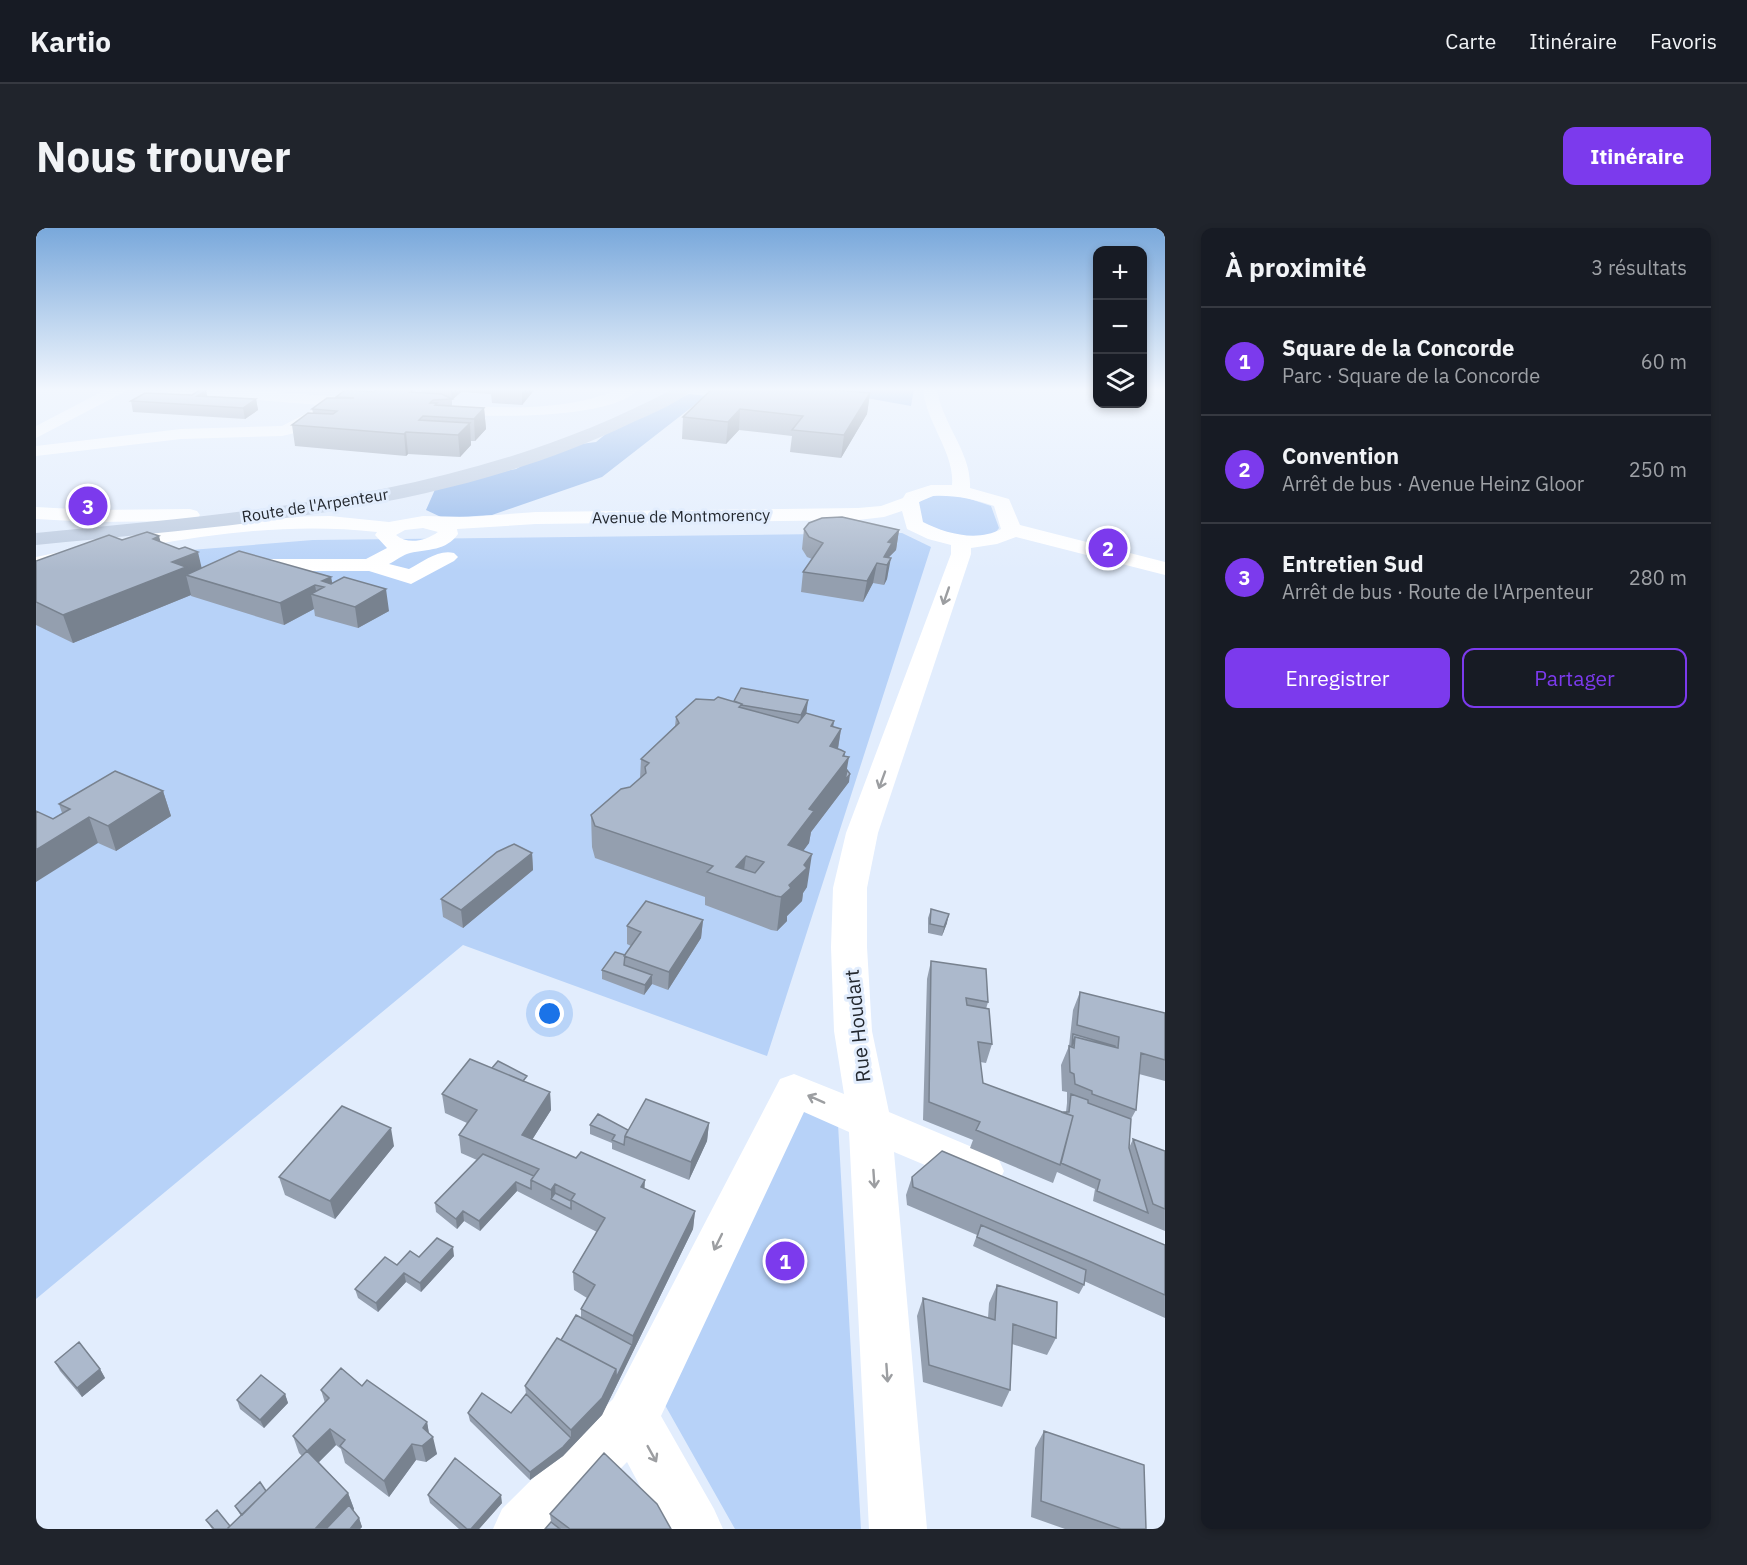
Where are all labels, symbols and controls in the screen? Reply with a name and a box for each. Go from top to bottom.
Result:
text: Kartio [30,23,111,60]
text: Carte [1445,27,1496,55]
text: Itinéraire [1529,27,1617,55]
text: Favoris [1650,27,1717,55]
button: Itinéraire [1563,127,1711,185]
text: Nous trouver [36,129,291,184]
map controls [1093,246,1147,408]
button: + [1093,246,1147,300]
text: À proximité [1225,250,1367,284]
text: 3 résultats [1591,254,1687,281]
button: − [1093,300,1147,354]
text: Square de la Concorde [1282,333,1514,362]
text: 1 [1239,348,1251,375]
text: 60 m [1641,348,1687,375]
button: layers [1093,354,1147,408]
text: Parc · Square de la Concorde [1282,362,1540,389]
text: Convention [1282,441,1399,470]
text: 2 [1239,456,1251,483]
text: 250 m [1629,456,1687,483]
text: Arrêt de bus · Avenue Heinz Gloor [1282,470,1584,497]
pin: 3 [68,484,108,528]
street label: Route de l'Arpenteur [240,484,390,526]
street label: Avenue de Montmorency [592,504,770,528]
pin: 2 [1088,526,1128,570]
text: Entretien Sud [1282,549,1424,578]
text: 3 [1239,564,1251,591]
text: 280 m [1629,564,1687,591]
text: Arrêt de bus · Route de l'Arpenteur [1282,578,1593,605]
one-way arrow [940,586,951,605]
button: Enregistrer [1225,648,1450,708]
button: Partager [1462,648,1687,708]
one-way arrow [875,770,886,789]
street label: Rue Houdart [838,968,876,1084]
your location [535,999,564,1028]
one-way arrow [808,1093,826,1105]
one-way arrow [869,1168,880,1188]
one-way arrow [712,1233,724,1251]
pin: 1 [766,1238,804,1284]
one-way arrow [882,1363,893,1383]
one-way arrow [646,1445,658,1462]

